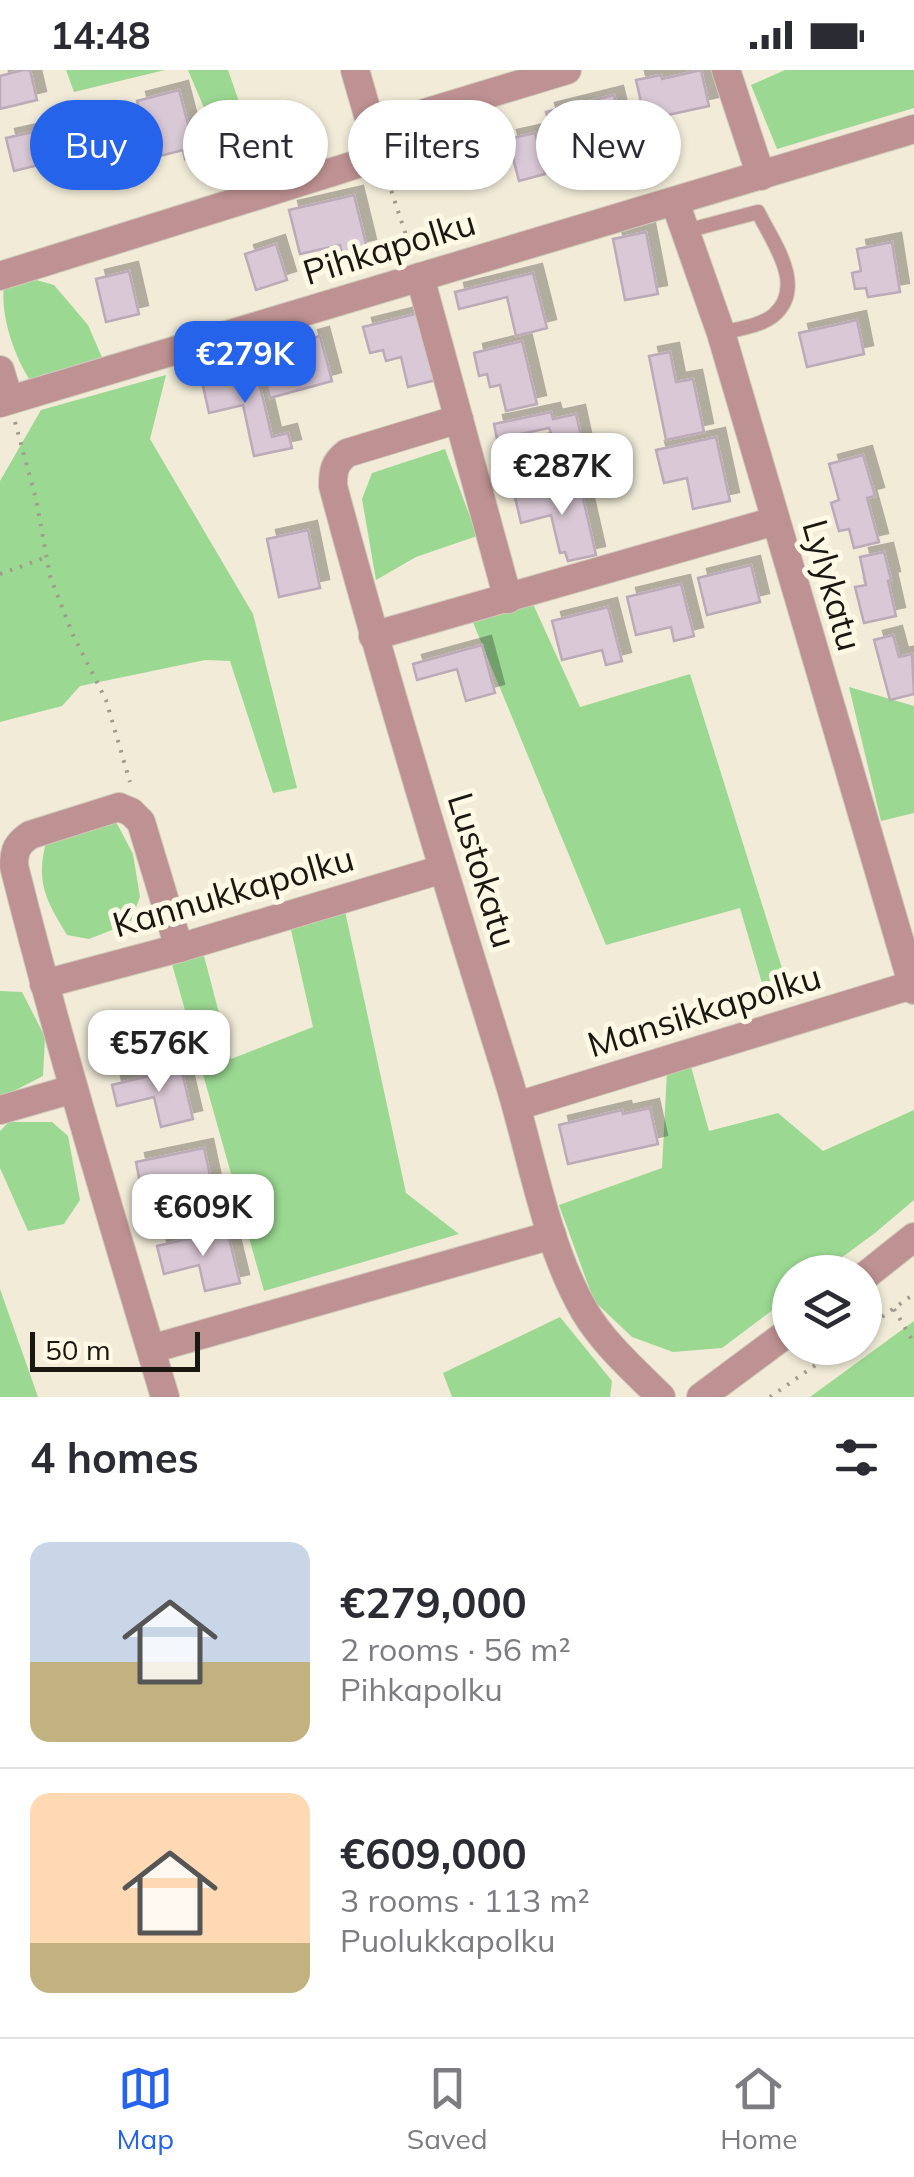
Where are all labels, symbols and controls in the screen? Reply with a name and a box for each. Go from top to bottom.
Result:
text: 14:48 [50,11,151,59]
chip: Buy [30,100,163,190]
chip: Rent [183,100,328,190]
chip: Filters [348,100,516,190]
chip: New [536,100,681,190]
street label: Pihkapolku [297,200,481,294]
pin: €279K [175,321,315,406]
text: €279K [196,333,294,373]
pin: €287K [492,433,632,518]
text: €287K [513,445,611,485]
street label: Lylykatu [793,514,873,656]
street label: Lustokatu [439,787,527,953]
street label: Kannukkapolku [107,836,359,946]
street label: Mansikkapolku [582,954,826,1066]
pin: €576K [89,1010,229,1095]
text: €576K [110,1022,208,1062]
pin: €609K [133,1174,273,1259]
text: €609K [154,1186,252,1226]
map controls [772,1255,882,1365]
button: layers [772,1255,882,1365]
scale bar [30,1327,200,1372]
text: 50 m [45,1332,111,1367]
icon: filters [829,1430,884,1485]
text: 4 homes [30,1431,199,1484]
text: €279,000 [340,1576,527,1629]
icon: home [110,1582,230,1702]
text: 2 rooms · 56 m² [340,1629,571,1669]
text: Pihkapolku [340,1669,503,1709]
text: €609,000 [340,1827,527,1880]
icon: home [110,1833,230,1953]
text: 3 rooms · 113 m² [340,1880,590,1920]
text: Puolukkapolku [340,1920,555,1960]
tab: Map [116,2061,174,2156]
tab: Saved [407,2061,488,2156]
tab: Home [720,2061,798,2156]

